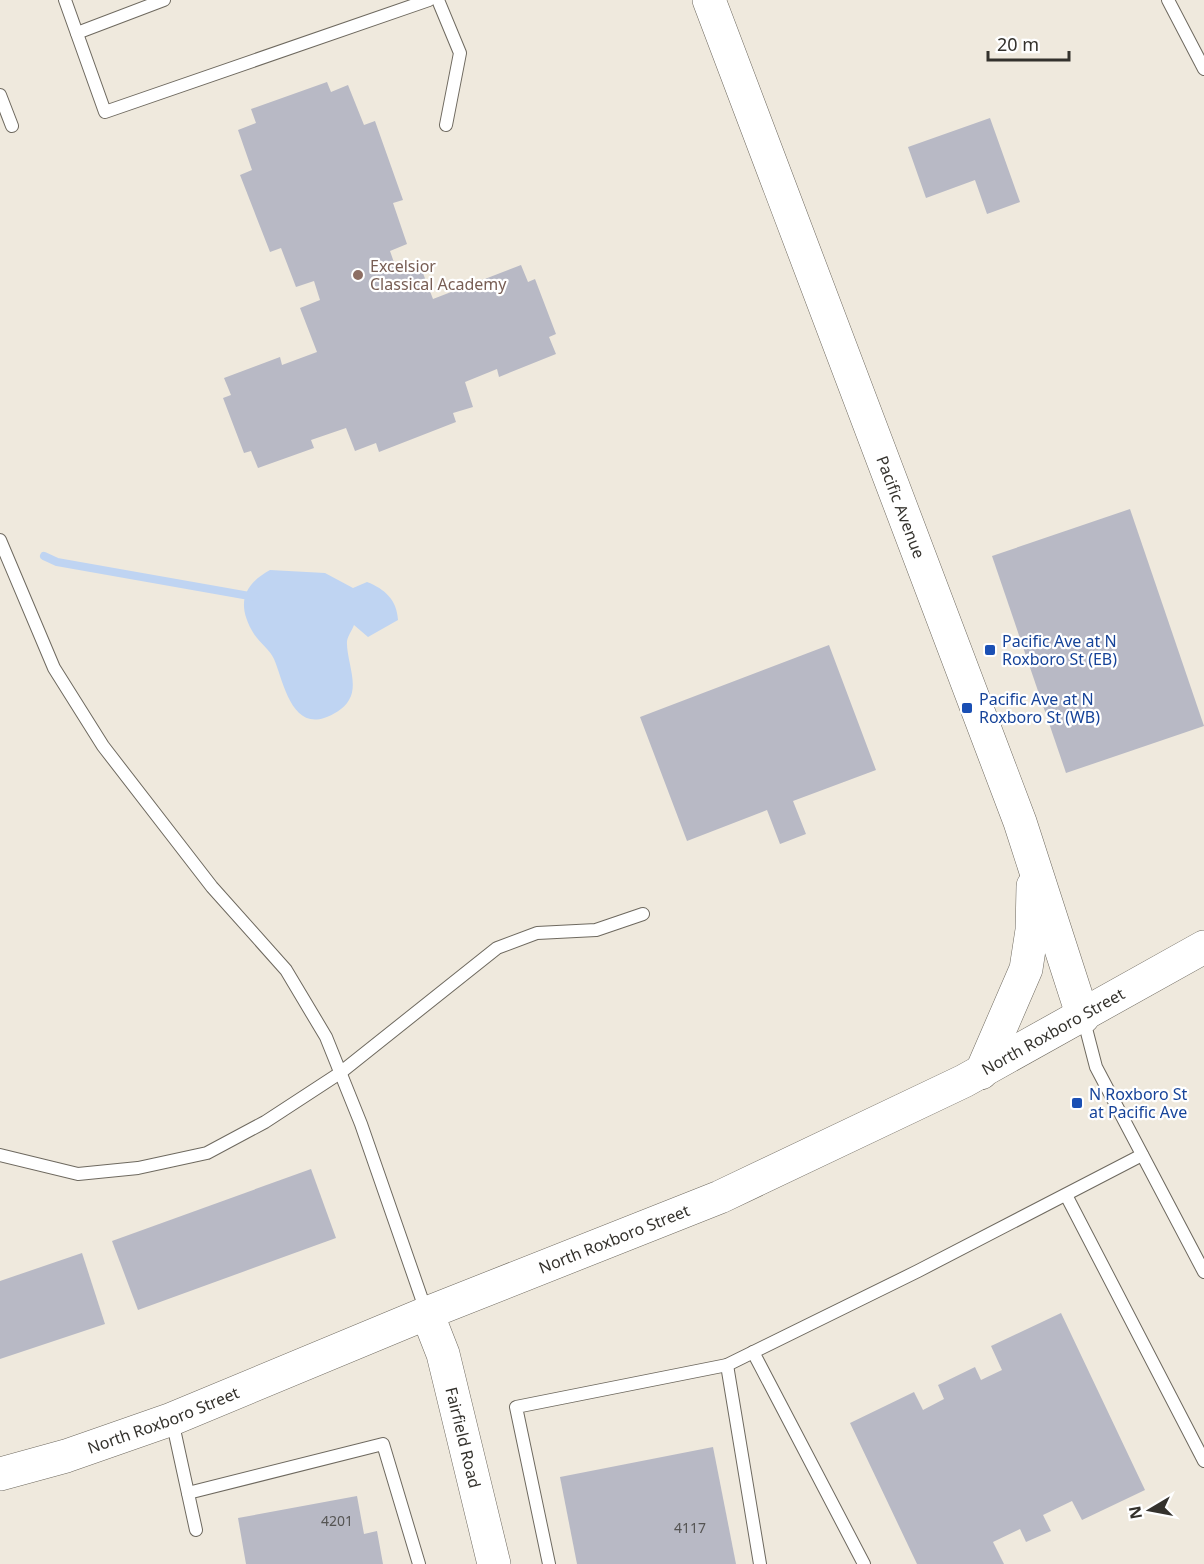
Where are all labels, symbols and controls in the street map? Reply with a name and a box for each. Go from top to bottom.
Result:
scale bar [988,24,1069,62]
text: 20 m [997,32,1039,56]
place label: Excelsior Classical Academy [370,255,507,295]
marker: Excelsior Classical Academy [351,268,365,282]
street label: Pacific Avenue [871,452,930,561]
place label: Pacific Ave at N Roxboro St (EB) [1002,630,1117,670]
marker: Pacific Ave at N Roxboro St (EB) [983,643,997,657]
place label: Pacific Ave at N Roxboro St (WB) [979,688,1100,728]
marker: Pacific Ave at N Roxboro St (WB) [960,701,974,715]
street label: North Roxboro Street [978,983,1129,1080]
place label: N Roxboro St at Pacific Ave [1089,1083,1188,1123]
marker: N Roxboro St at Pacific Ave [1070,1096,1084,1110]
street label: North Roxboro Street [535,1199,693,1279]
street label: North Roxboro Street [84,1381,243,1459]
street label: Fairfield Road [440,1385,486,1490]
north arrow [1120,1480,1180,1540]
text: N [1123,1504,1147,1521]
house number: 4201 [321,1511,353,1530]
house number: 4117 [674,1518,706,1537]

